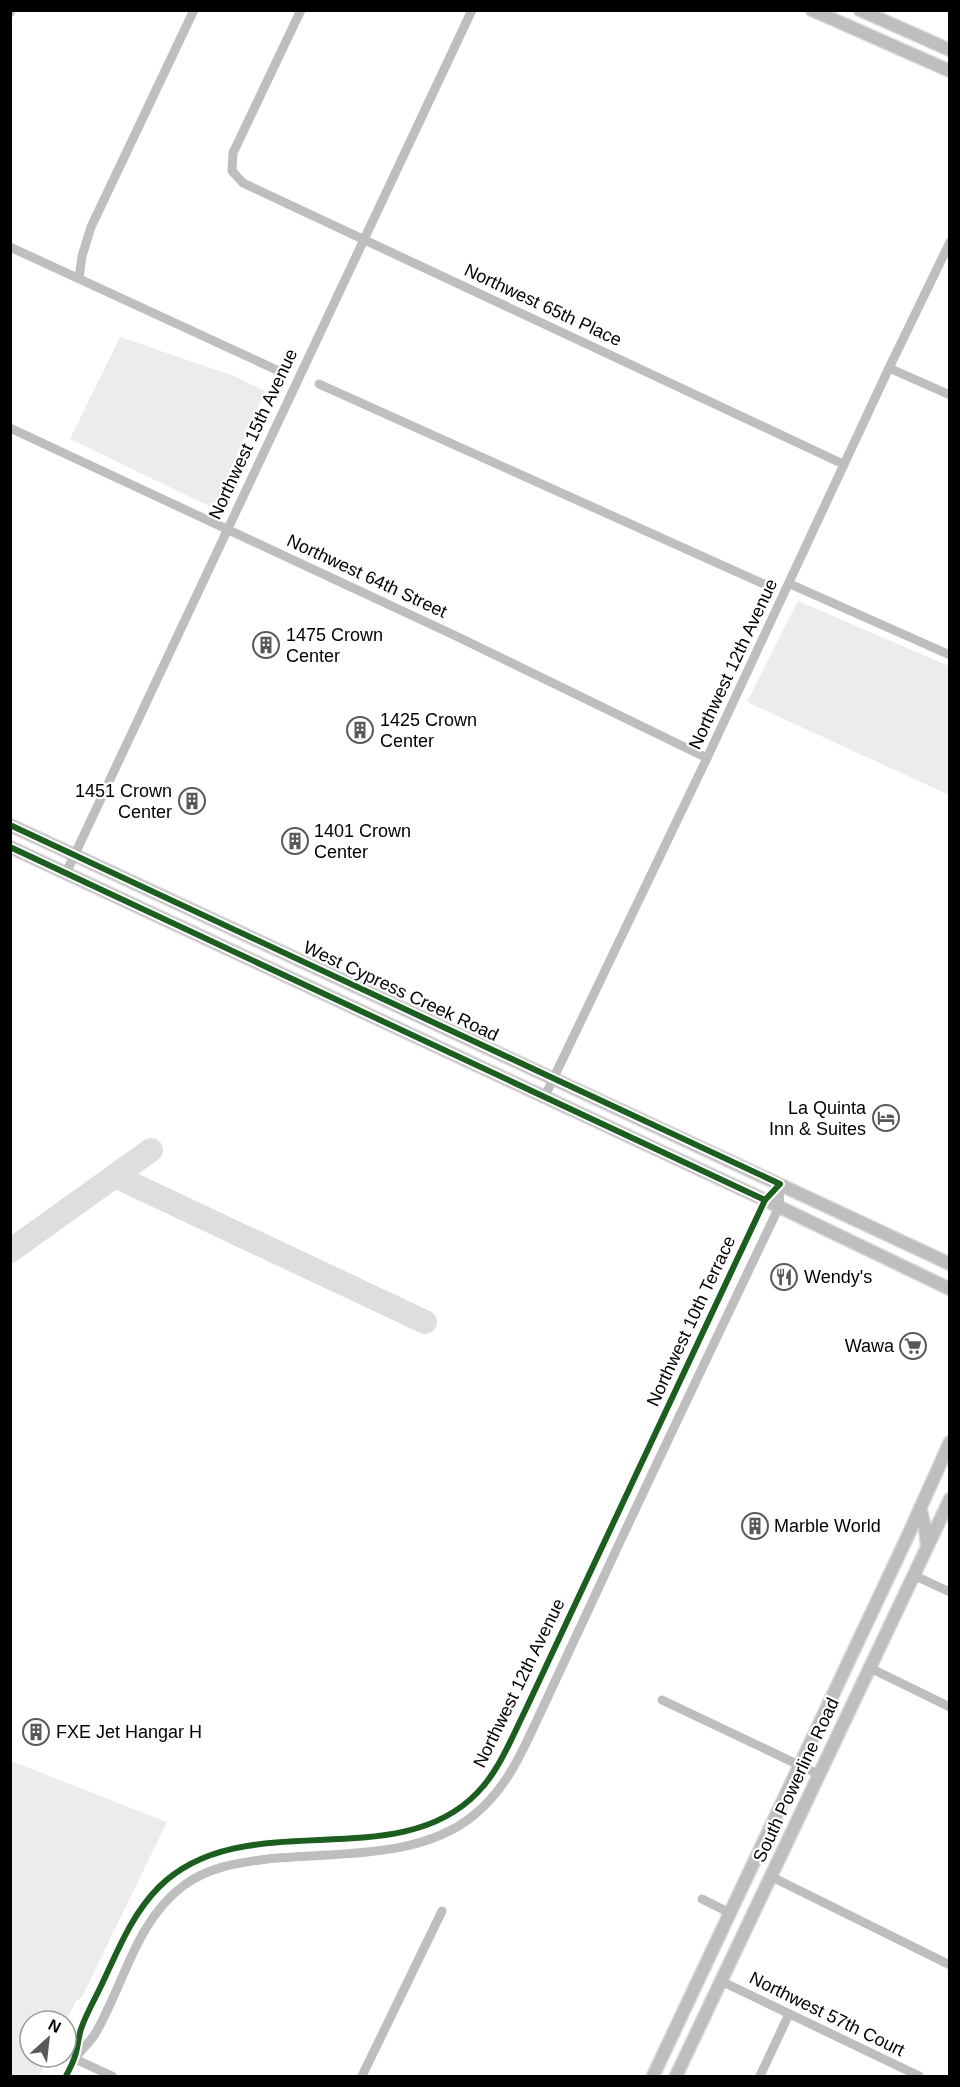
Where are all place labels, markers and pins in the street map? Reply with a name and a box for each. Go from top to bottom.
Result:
place label: 1475 Crown Center [286,625,383,666]
building icon: 1475 Crown Center [251,630,281,660]
place label: 1425 Crown Center [380,710,477,751]
building icon: 1425 Crown Center [345,715,375,745]
place label: 1451 Crown Center [75,781,172,822]
building icon: 1451 Crown Center [177,786,207,816]
place label: 1401 Crown Center [314,821,411,862]
building icon: 1401 Crown Center [280,826,310,856]
place label: La Quinta Inn & Suites [769,1098,867,1139]
hotel icon: La Quinta Inn & Suites [871,1103,901,1133]
restaurant icon: Wendy's [769,1262,799,1292]
place label: Wendy's [804,1267,872,1287]
supermarket icon: Wawa [898,1331,928,1361]
place label: Wawa [845,1336,895,1356]
building icon: Marble World [740,1511,770,1541]
place label: Marble World [774,1516,881,1536]
building icon: FXE Jet Hangar H [21,1717,51,1747]
place label: FXE Jet Hangar H [56,1722,202,1742]

